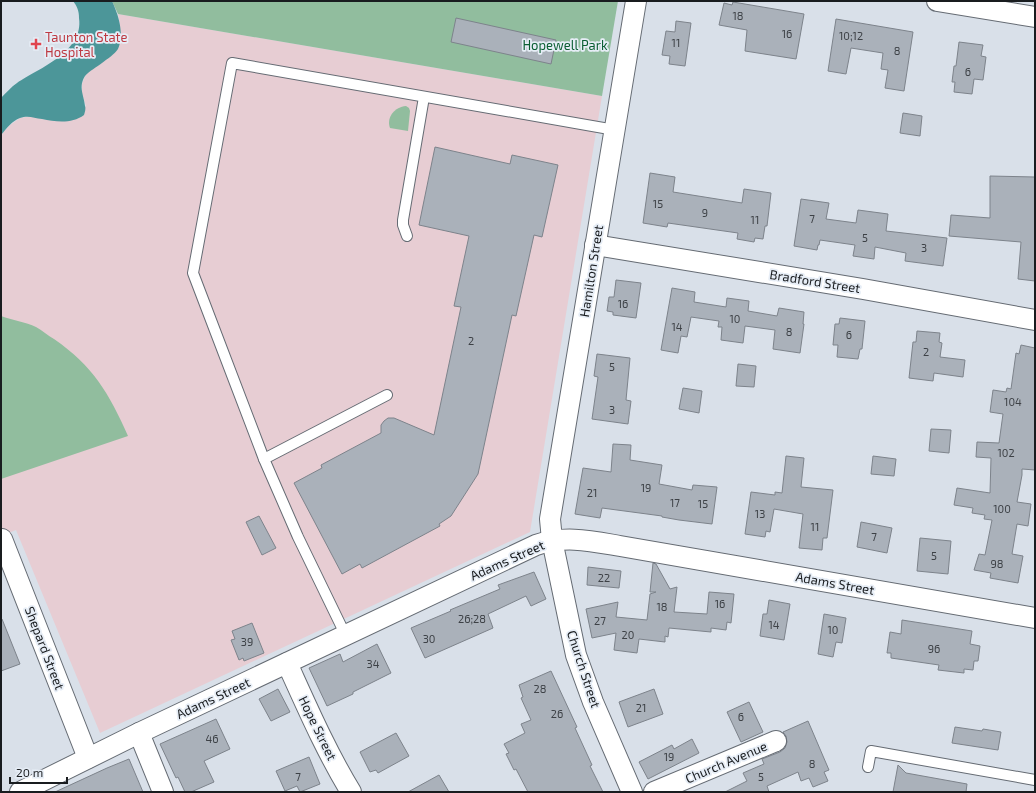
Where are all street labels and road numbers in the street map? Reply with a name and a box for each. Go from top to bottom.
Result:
street label: Hamilton Street [576,224,606,318]
street label: Bradford Street [768,266,862,296]
street label: Adams Street [467,536,547,584]
street label: Adams Street [794,568,876,598]
street label: Shepard Street [22,604,68,692]
street label: Church Street [564,628,604,710]
street label: Adams Street [174,674,253,722]
street label: Hope Street [296,693,340,763]
street label: Church Avenue [683,738,769,786]

